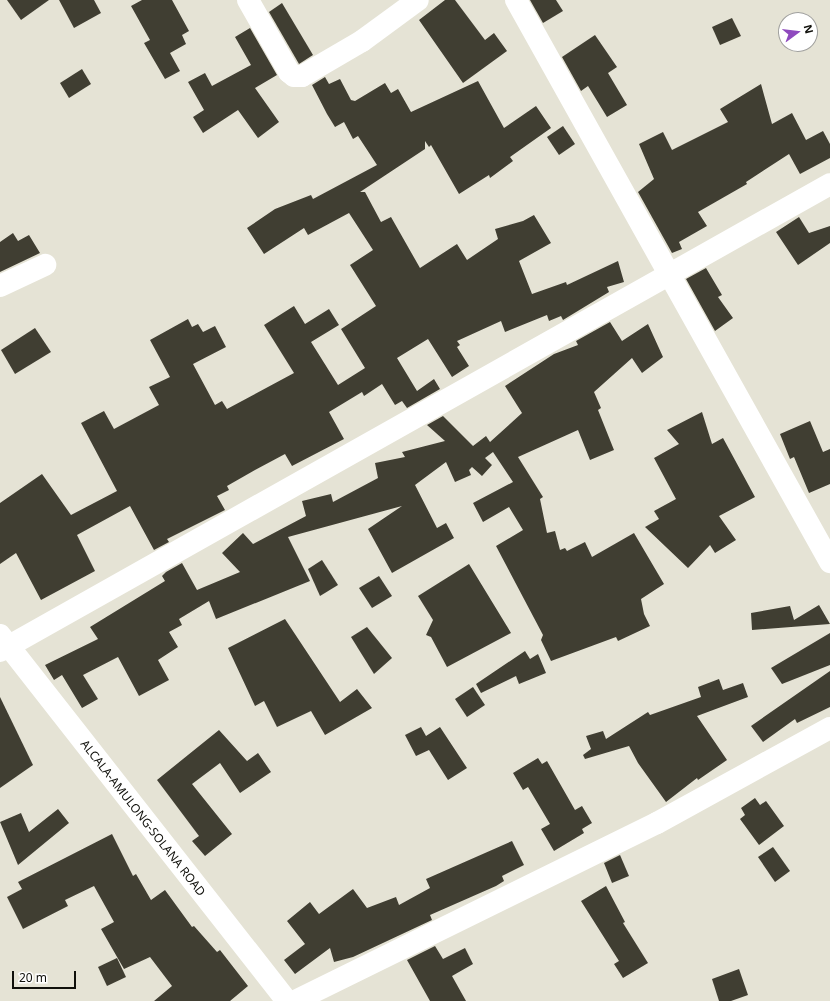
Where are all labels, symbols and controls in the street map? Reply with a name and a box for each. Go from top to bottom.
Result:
north arrow [778,12,818,52]
text: N [801,23,818,35]
street label: ALCALA-AMULONG-SOLANA ROAD [78,737,208,899]
scale bar [14,963,78,989]
text: 20 m [19,969,47,986]

